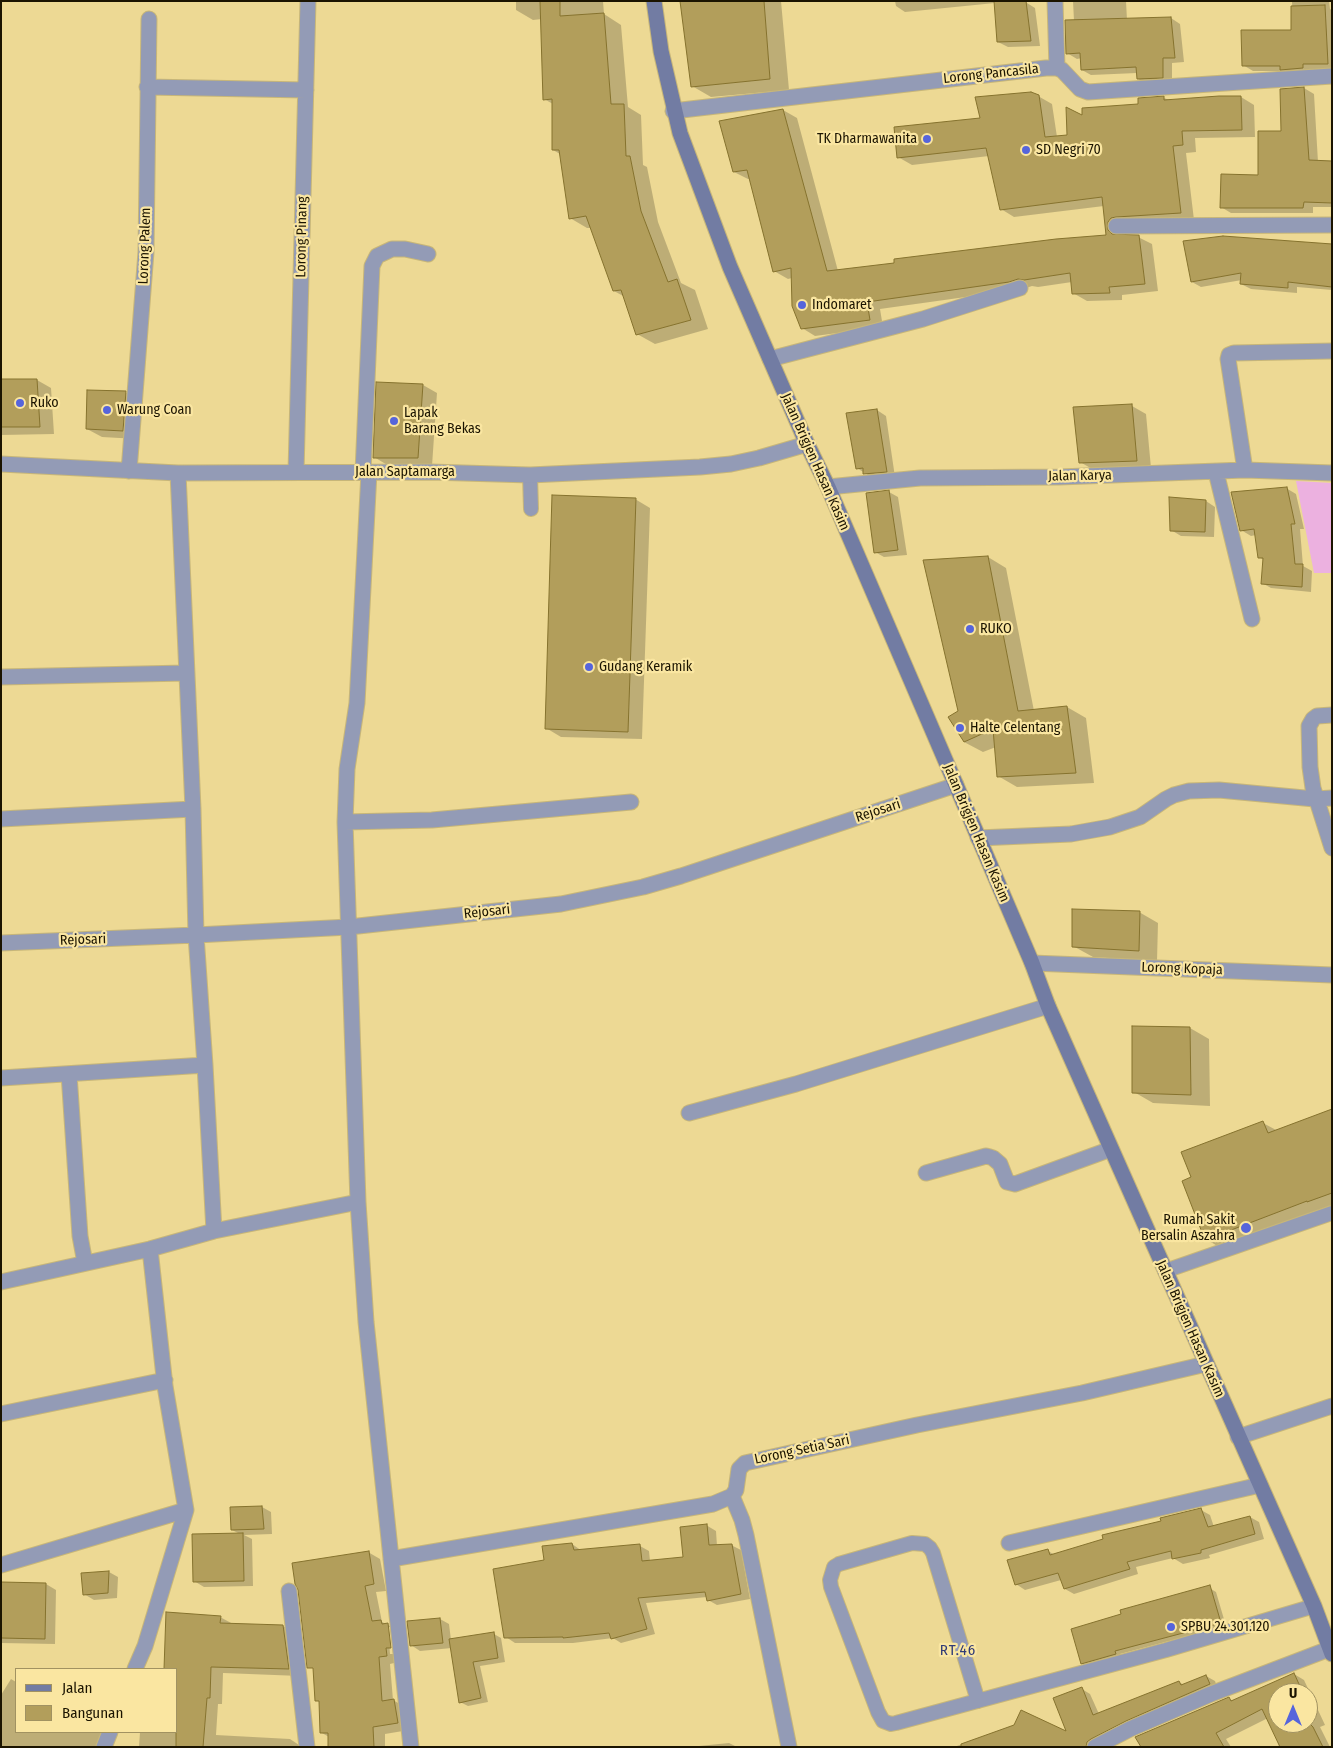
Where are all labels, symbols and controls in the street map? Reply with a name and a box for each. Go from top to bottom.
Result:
street label: Lorong Pancasila [942,61,1040,87]
place label: TK Dharmawanita [817,131,917,147]
marker: TK Dharmawanita [921,133,933,145]
place label: SD Negri 70 [1036,142,1101,158]
marker: SD Negri 70 [1020,144,1032,156]
street label: Lorong Pinang [293,196,311,278]
street label: Lorong Palem [135,207,155,285]
place label: Indomaret [812,297,872,313]
marker: Indomaret [796,299,808,311]
street label: Jalan Brigjen Hasan Kasim [777,391,853,533]
place label: Ruko [30,395,59,411]
marker: Ruko [14,397,26,409]
place label: Warung Coan [117,402,192,418]
marker: Warung Coan [101,404,113,416]
place label: Lapak Barang Bekas [404,405,481,438]
marker: Lapak Barang Bekas [388,415,400,427]
street label: Jalan Saptamarga [355,464,455,480]
street label: Jalan Karya [1048,467,1112,485]
place label: RUKO [980,621,1012,637]
marker: RUKO [964,623,976,635]
place label: Gudang Keramik [599,659,692,675]
marker: Gudang Keramik [583,661,595,673]
place label: Halte Celentang [970,720,1060,736]
marker: Halte Celentang [954,722,966,734]
street label: Jalan Brigjen Hasan Kasim [939,761,1013,905]
street label: Rejosari [853,796,903,826]
street label: Rejosari [463,901,511,923]
street label: Rejosari [60,931,106,949]
street label: Lorong Kopaja [1141,959,1223,979]
place label: Rumah Sakit Bersalin Aszahra [1141,1212,1235,1244]
marker: Rumah Sakit Bersalin Aszahra [1239,1221,1253,1235]
street label: Jalan Brigjen Hasan Kasim [1152,1258,1228,1400]
street label: Lorong Setia Sari [753,1432,851,1468]
place label: SPBU 24.301.120 [1181,1619,1269,1635]
marker: SPBU 24.301.120 [1165,1621,1177,1633]
district label: RT.46 [939,1642,977,1660]
legend [15,1668,178,1733]
text: Jalan [62,1679,92,1697]
north arrow [1268,1683,1318,1733]
text: U [1289,1685,1297,1702]
text: Bangunan [62,1704,123,1722]

